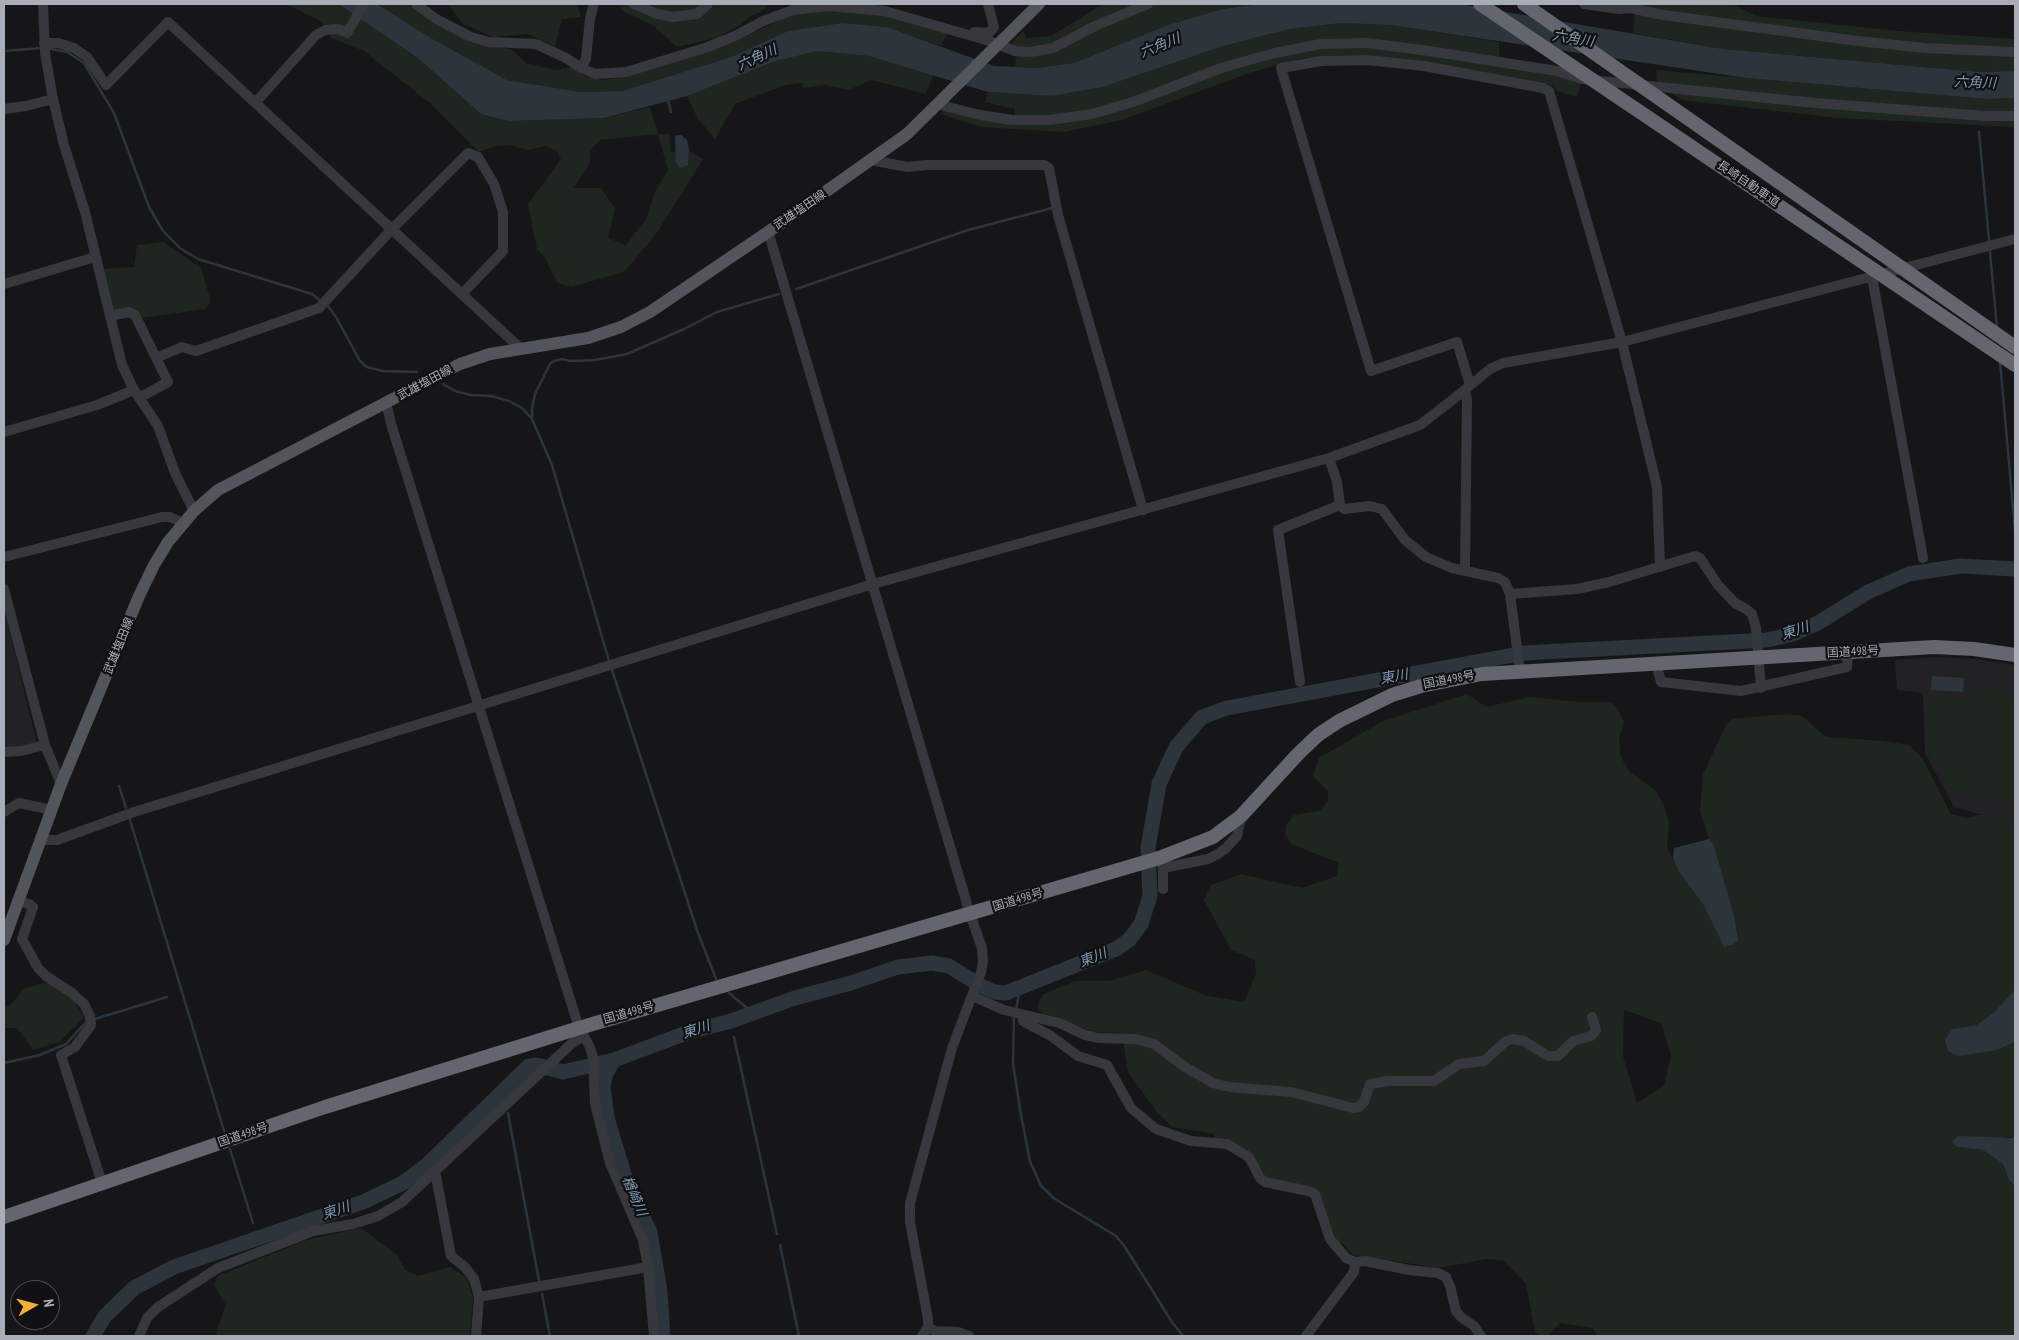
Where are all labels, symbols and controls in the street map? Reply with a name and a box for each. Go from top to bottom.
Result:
water label: 六角川 [1551,27,1595,51]
water label: 六角川 [1137,30,1183,62]
water label: 六角川 [734,42,780,74]
water label: 六角川 [1954,74,1996,92]
street label: 長崎自動車道 [1714,158,1782,210]
street label: 武雄塩田線 [771,187,829,233]
street label: 武雄塩田線 [395,363,455,403]
street label: 武雄塩田線 [101,615,137,677]
water label: 東川 [1779,619,1811,643]
street label: 国道498号 [1827,643,1879,661]
water label: 東川 [1379,666,1409,688]
street label: 国道498号 [1422,668,1476,692]
street label: 国道498号 [991,885,1045,915]
water label: 東川 [1077,945,1109,971]
street label: 国道498号 [602,999,656,1027]
water label: 東川 [680,1018,712,1042]
street label: 国道498号 [216,1120,270,1150]
water label: 楢崎川 [618,1173,650,1219]
water label: 東川 [320,1198,352,1224]
north arrow [10,1280,60,1330]
text: N [39,1298,58,1308]

